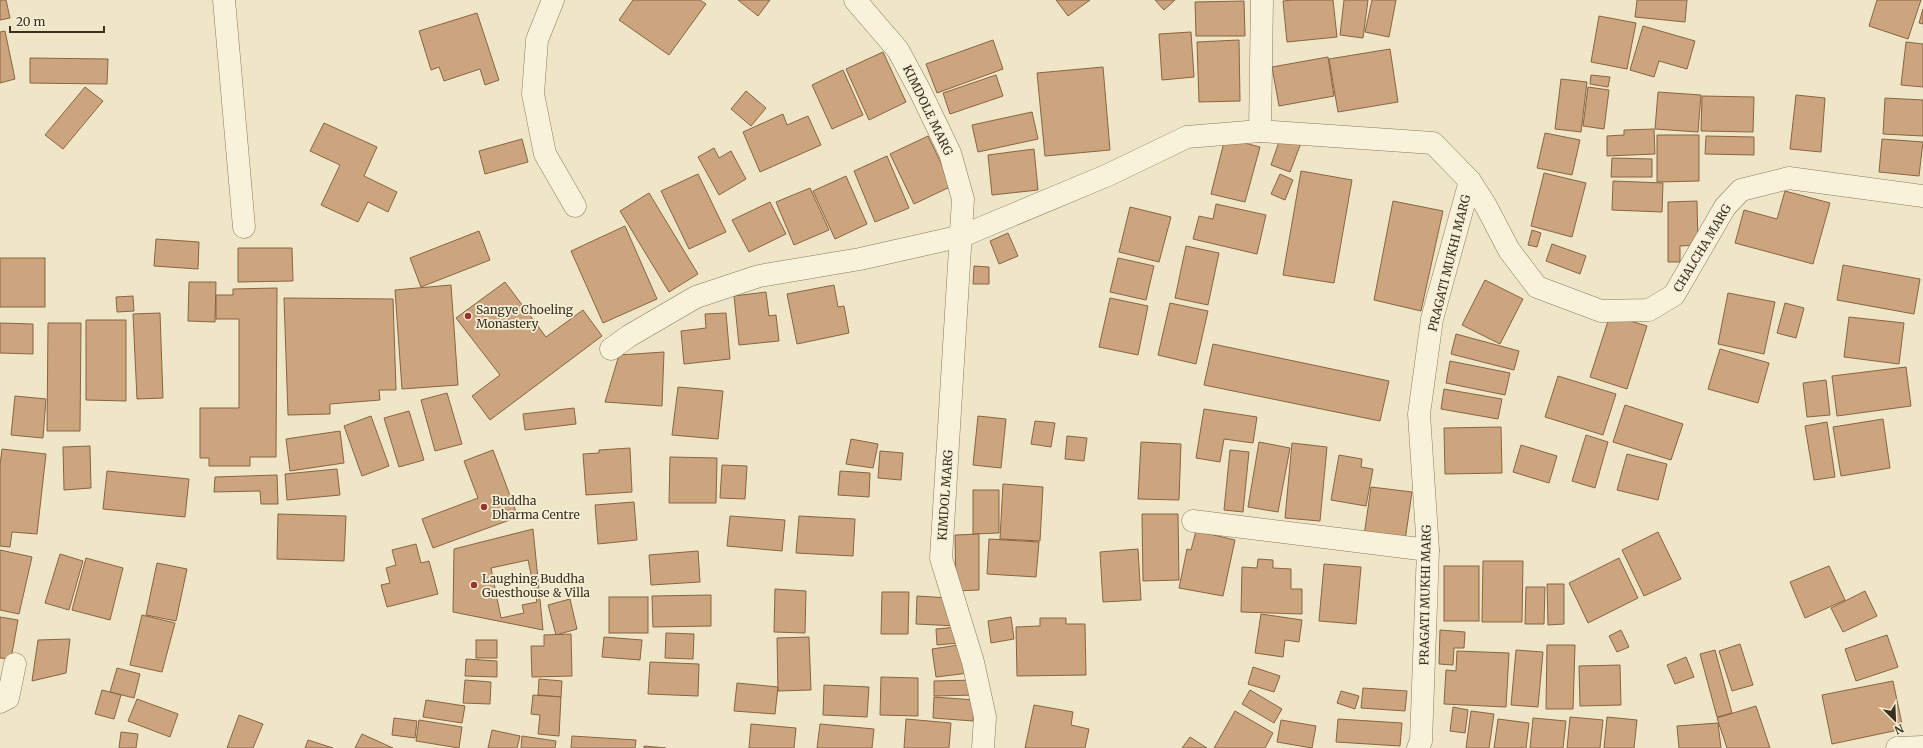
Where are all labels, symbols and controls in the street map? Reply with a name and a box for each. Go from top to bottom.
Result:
scale bar [10,8,104,34]
text: 20 m [16,14,45,29]
street label: KIMDOLE MARG [900,62,956,158]
street label: PRAGATI MUKHI MARG [1425,193,1473,333]
street label: CHALCHA MARG [1670,201,1734,295]
place label: Sangye Choeling Monastery [476,302,574,331]
marker: Sangye Choeling Monastery [463,311,473,321]
street label: KIMDOL MARG [934,449,956,541]
place label: Buddha Dharma Centre [492,493,580,522]
marker: Buddha Dharma Centre [479,502,489,512]
street label: PRAGATI MUKHI MARG [1416,524,1434,665]
place label: Laughing Buddha Guesthouse & Villa [482,571,591,600]
marker: Laughing Buddha Guesthouse & Villa [469,580,479,590]
north arrow [1875,700,1915,740]
text: N [1892,721,1906,737]

